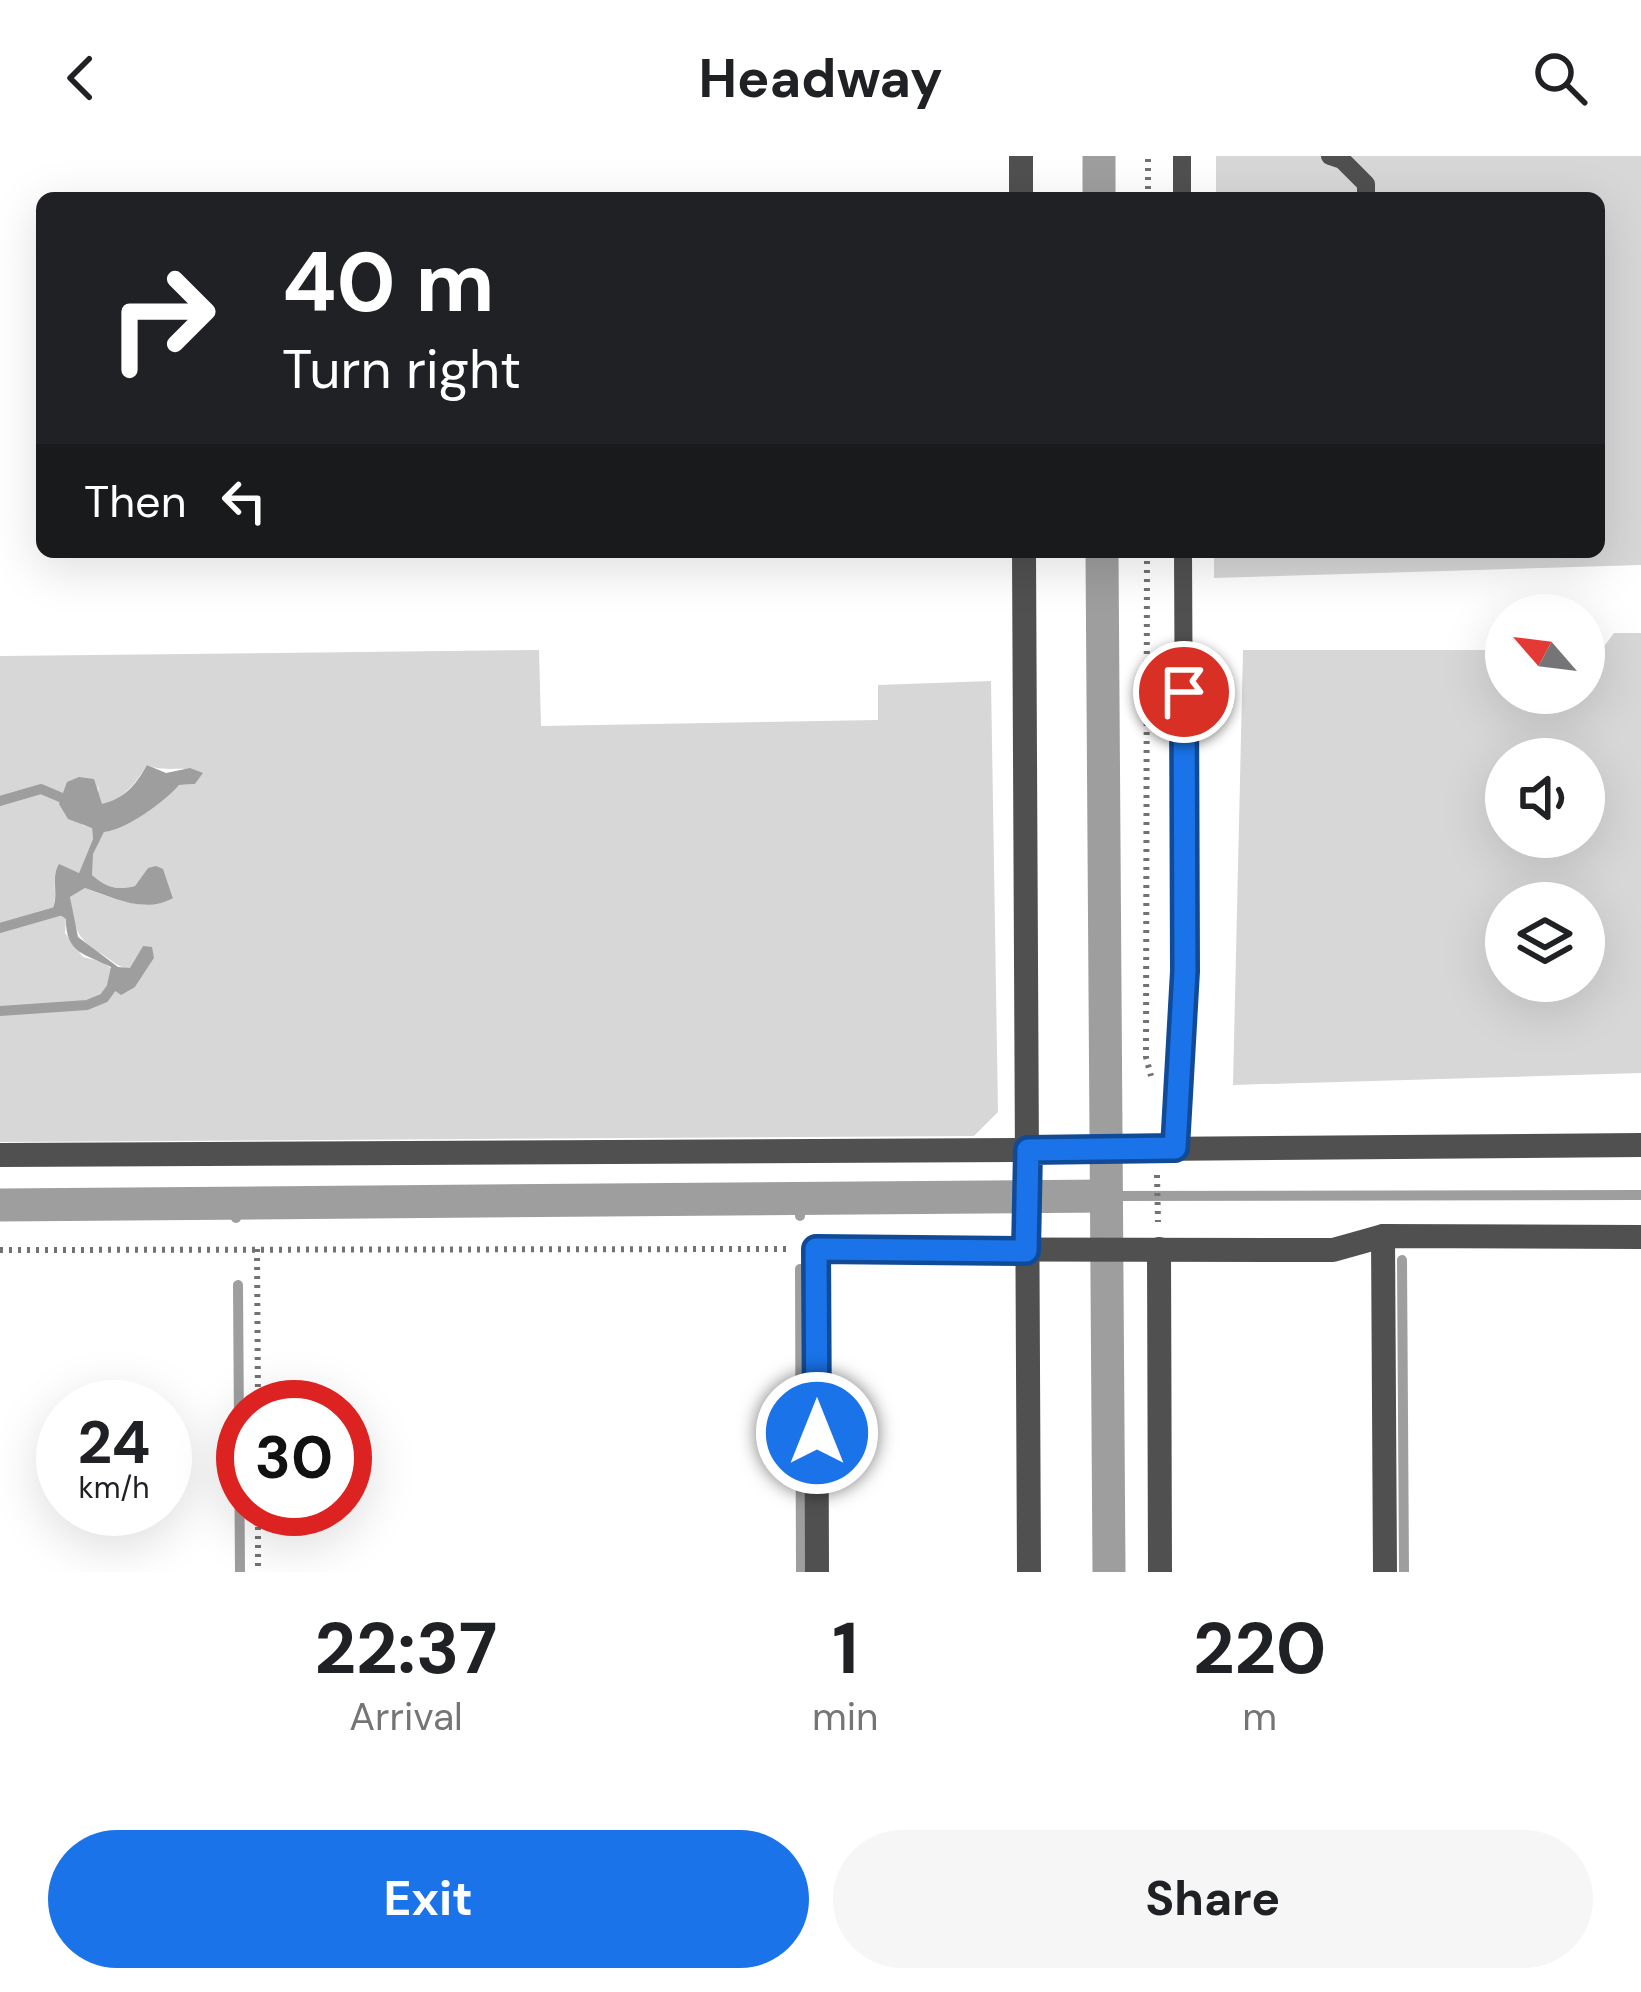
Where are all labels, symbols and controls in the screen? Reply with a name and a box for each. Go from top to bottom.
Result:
text: Headway [698,43,943,114]
icon: back [48,45,114,111]
icon: search [1527,45,1593,111]
text: 40 m [282,228,495,337]
icon: right [84,240,240,396]
text: Turn right [282,334,521,405]
icon: left [211,468,277,534]
text: Then [84,472,187,531]
north arrow [1485,594,1605,714]
map controls [1485,594,1605,1002]
pin [1133,641,1235,743]
icon: arrive [1151,659,1217,725]
button: sound [1485,738,1605,858]
button: layers [1485,882,1605,1002]
position arrow [754,1370,880,1496]
speed limit sign: 30 [216,1380,372,1536]
text: 24 [77,1403,151,1482]
text: km/h [79,1468,149,1507]
text: 22:37 [315,1602,497,1695]
text: 1 [832,1602,858,1695]
text: 220 [1193,1602,1326,1695]
text: Arrival [349,1691,463,1742]
text: min [812,1691,878,1742]
text: m [1242,1691,1277,1742]
button: Exit [48,1830,809,1968]
button: Share [833,1830,1593,1968]

